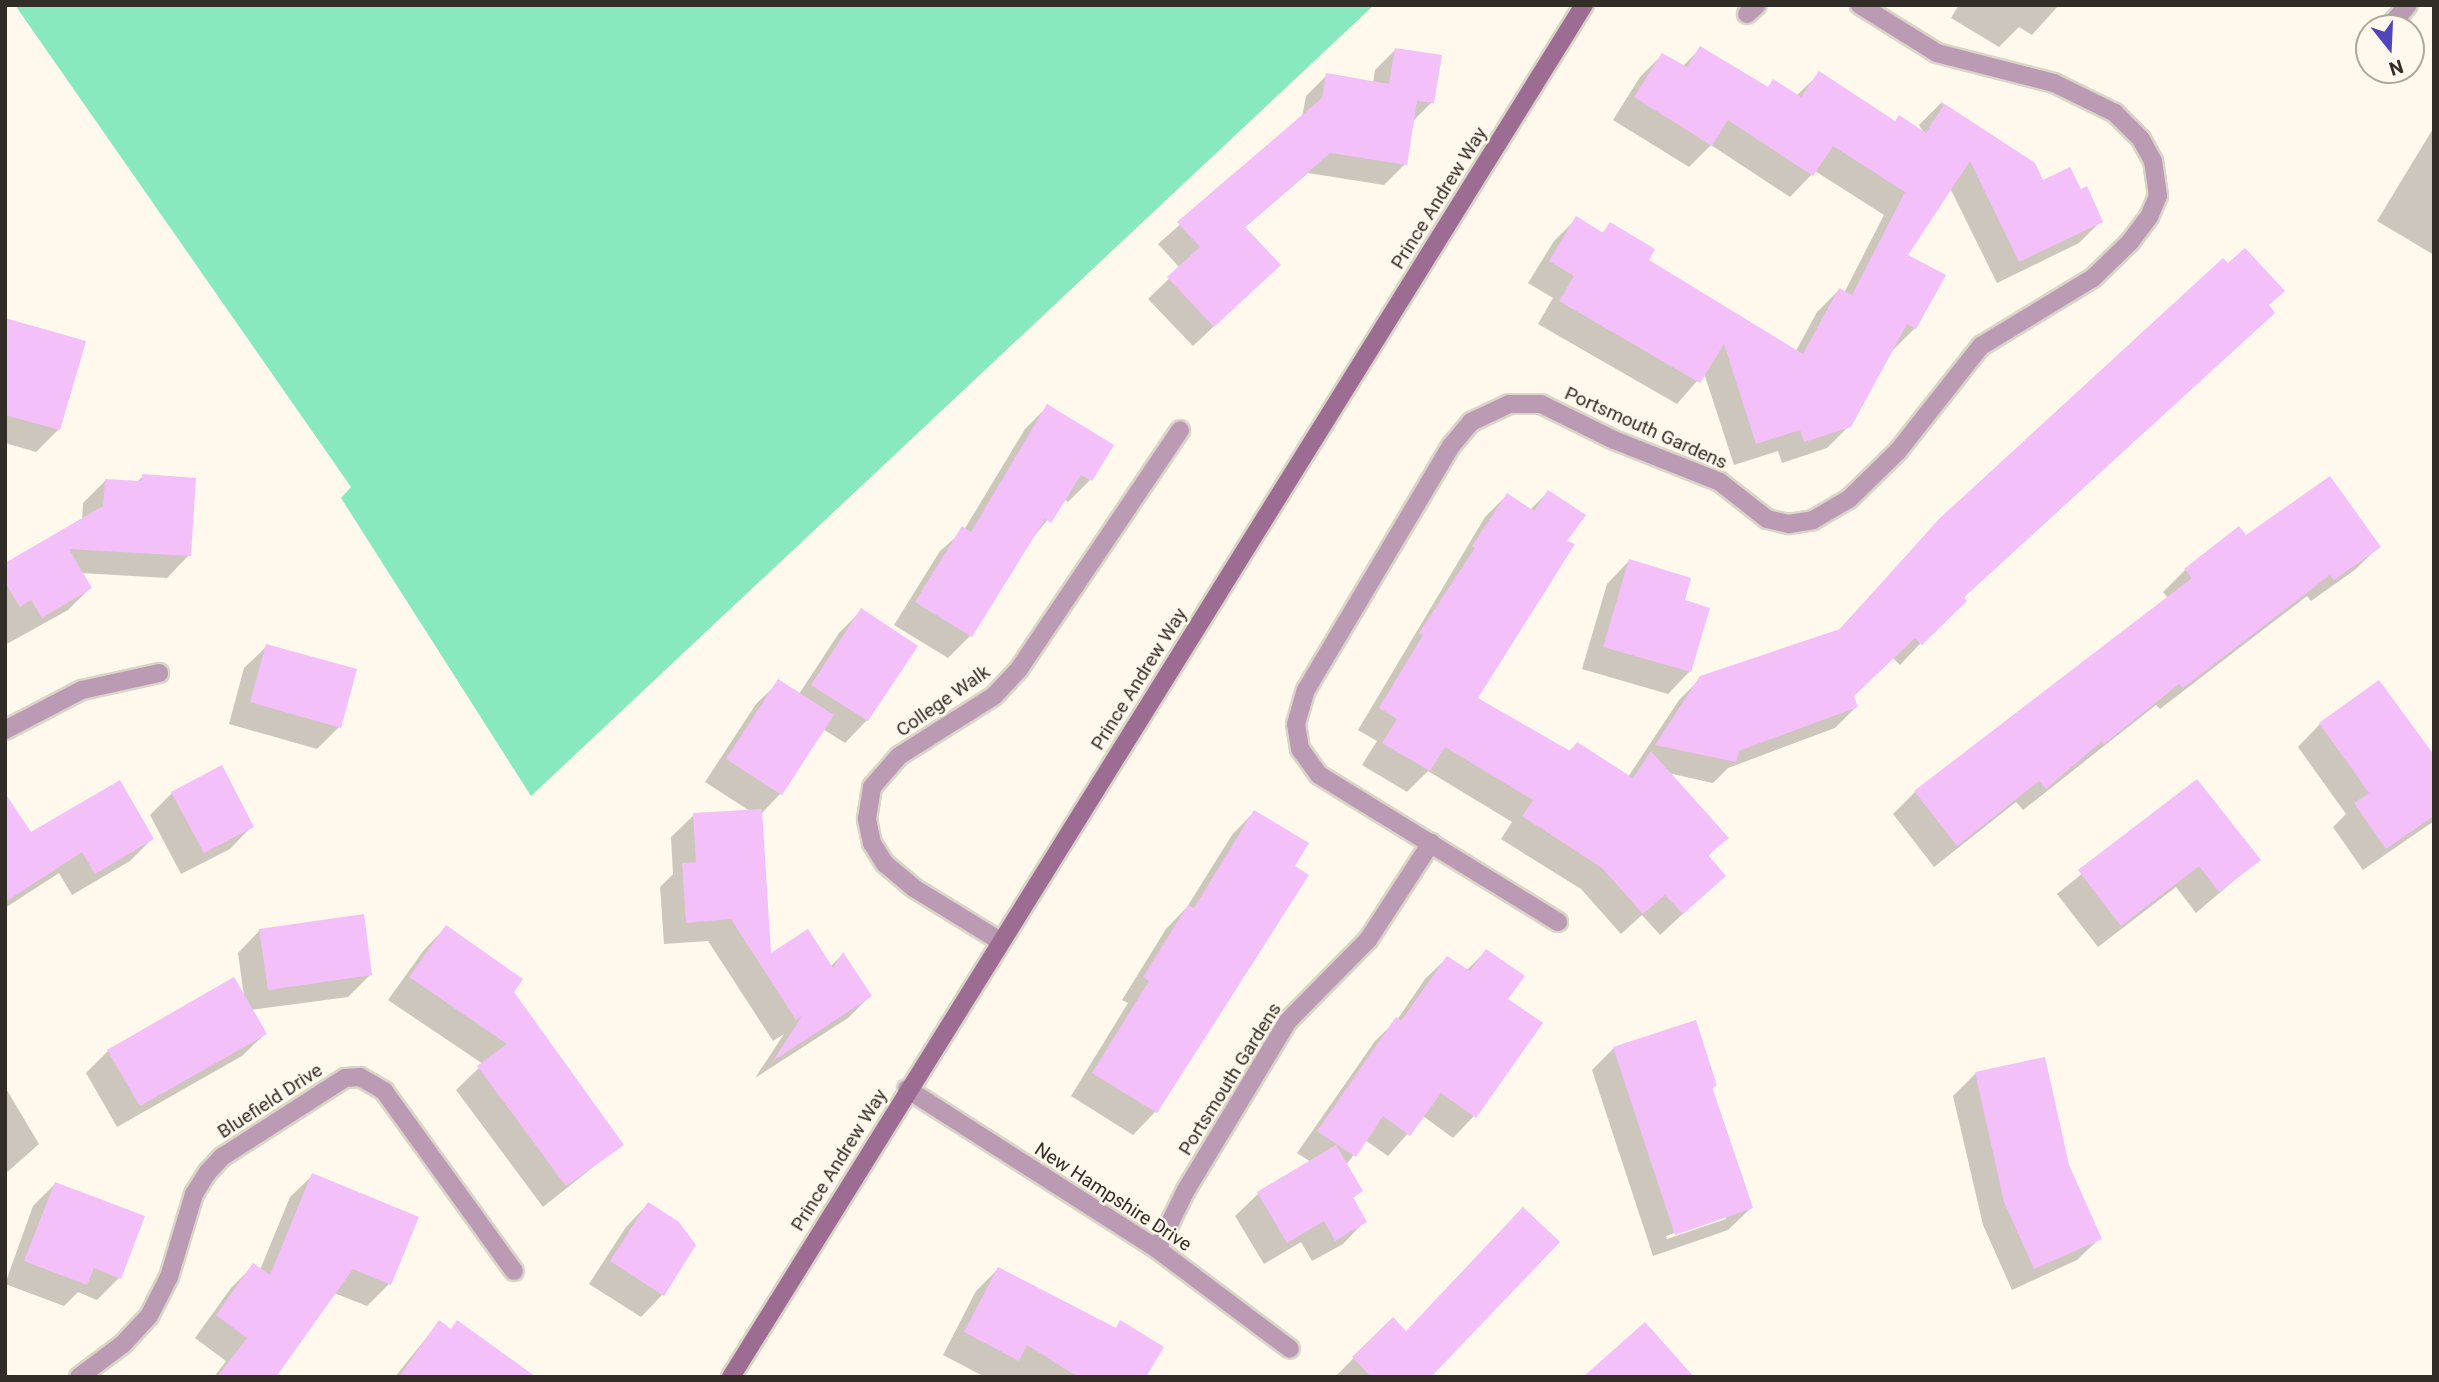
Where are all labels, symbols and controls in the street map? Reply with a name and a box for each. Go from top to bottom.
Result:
north arrow [2355,14,2425,84]
text: N [2386,55,2406,81]
street label: Prince Andrew Way [1386,123,1492,273]
street label: Portsmouth Gardens [1561,382,1731,474]
street label: Prince Andrew Way [1086,604,1192,754]
street label: College Walk [892,660,994,742]
street label: Portsmouth Gardens [1174,998,1286,1160]
street label: Bluefield Drive [213,1059,327,1143]
street label: Prince Andrew Way [786,1085,892,1235]
street label: New Hampshire Drive [1030,1138,1196,1256]

